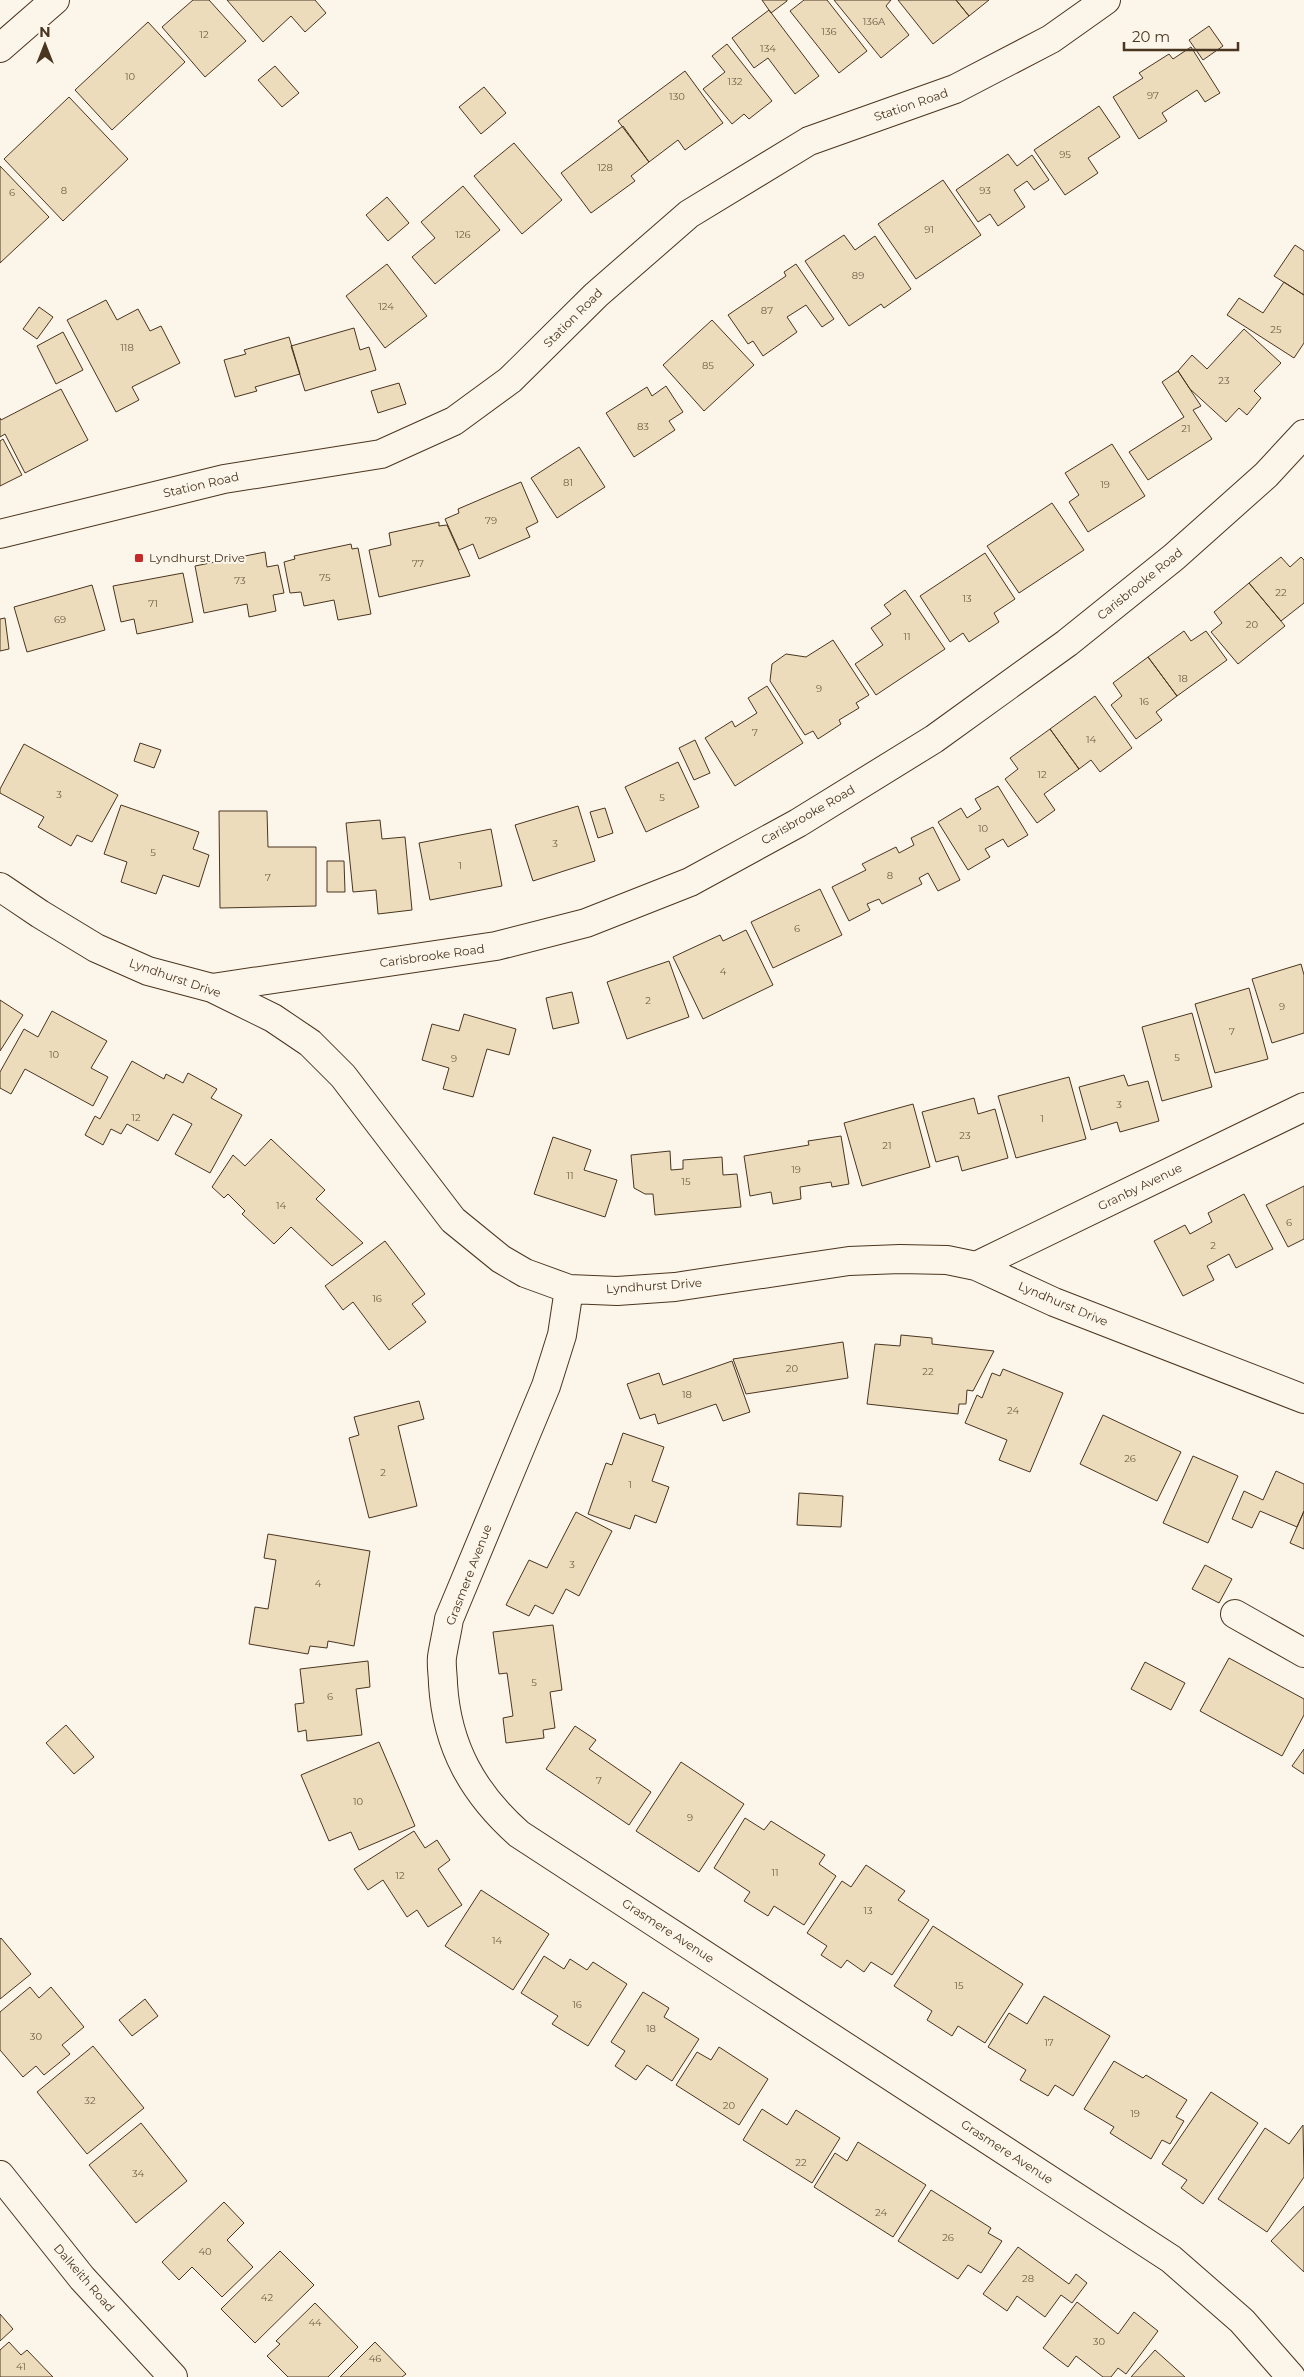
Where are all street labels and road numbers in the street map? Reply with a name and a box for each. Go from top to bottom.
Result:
street label: Station Road [872,85,950,124]
street label: Station Road [540,285,605,350]
street label: Station Road [162,469,240,501]
street label: Carisbrooke Road [1094,544,1186,623]
street label: Carisbrooke Road [758,782,857,848]
street label: Carisbrooke Road [378,941,485,970]
street label: Lyndhurst Drive [127,955,223,1000]
street label: Granby Avenue [1095,1160,1184,1213]
street label: Lyndhurst Drive [606,1275,702,1296]
street label: Lyndhurst Drive [1016,1278,1110,1329]
street label: Grasmere Avenue [442,1522,495,1627]
street label: Grasmere Avenue [619,1895,717,1966]
street label: Grasmere Avenue [958,2116,1056,2187]
street label: Dalkeith Road [51,2241,118,2315]

